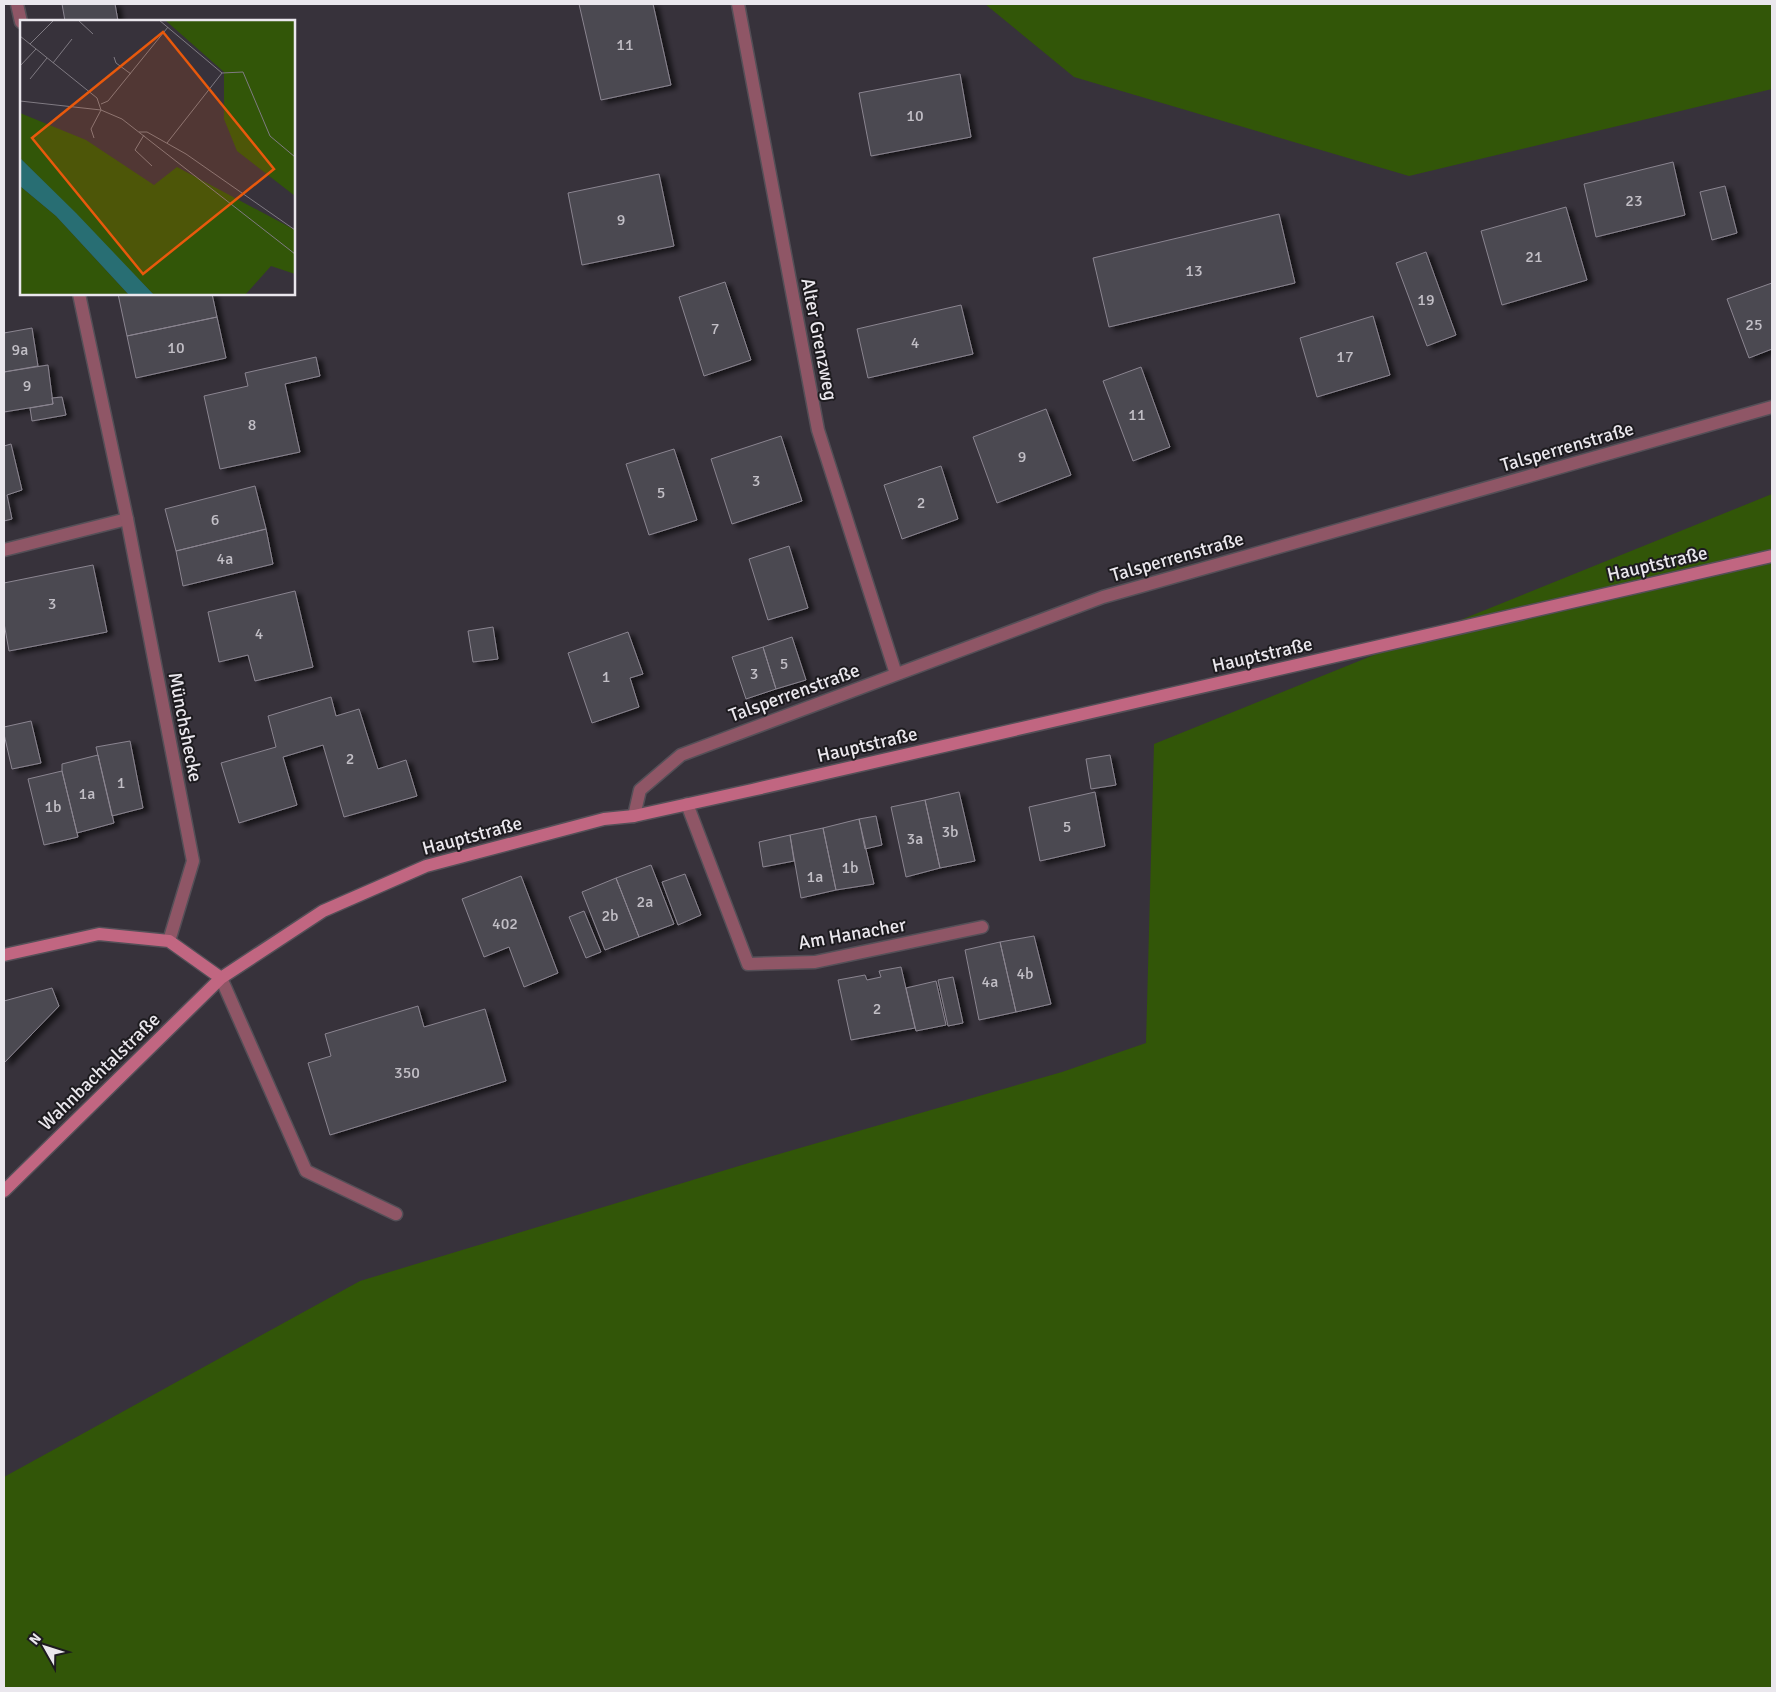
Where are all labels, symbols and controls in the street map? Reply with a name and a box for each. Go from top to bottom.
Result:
inset map [20,20,295,295]
house number: 11 [616,35,634,55]
house number: 10 [906,106,924,126]
house number: 23 [1625,191,1643,211]
house number: 9 [617,210,625,230]
house number: 21 [1525,247,1543,267]
house number: 13 [1185,261,1203,281]
street label: Alter Grenzweg [795,276,843,402]
house number: 19 [1417,290,1435,310]
house number: 25 [1745,315,1763,335]
house number: 7 [711,319,719,339]
house number: 4 [911,333,920,353]
house number: 10 [167,338,185,358]
house number: 9a [12,340,28,360]
house number: 17 [1336,347,1354,367]
house number: 9 [23,376,31,396]
house number: 11 [1128,405,1146,425]
house number: 8 [248,415,256,435]
street label: Talsperrenstraße [1498,416,1637,477]
house number: 9 [1018,447,1026,467]
house number: 3 [752,471,760,491]
house number: 5 [657,483,665,503]
house number: 2 [917,493,925,513]
house number: 6 [211,510,219,530]
street label: Talsperrenstraße [1108,526,1247,587]
street label: Hauptstraße [1605,541,1710,587]
house number: 4a [217,549,233,569]
house number: 3 [48,594,56,614]
house number: 4 [255,624,264,644]
street label: Hauptstraße [1210,632,1315,678]
house number: 5 [780,654,788,674]
street label: Talsperrenstraße [726,658,863,728]
house number: 3 [750,664,758,684]
house number: 1 [602,667,610,687]
street label: Münchshecke [163,670,207,784]
street label: Hauptstraße [815,722,920,768]
house number: 2 [346,749,354,769]
house number: 1 [117,773,125,793]
house number: 1a [79,784,95,804]
house number: 1b [44,797,62,817]
street label: Hauptstraße [420,811,525,861]
house number: 5 [1063,817,1071,837]
house number: 3b [941,822,959,842]
house number: 3a [907,829,923,849]
house number: 1b [841,858,859,878]
house number: 1a [807,867,823,887]
house number: 2a [637,892,653,912]
house number: 2b [601,906,619,926]
street label: Am Hanacher [796,913,908,955]
house number: 402 [492,914,518,934]
house number: 4b [1016,964,1034,984]
house number: 4a [982,972,998,992]
house number: 2 [873,999,881,1019]
street label: Wahnbachtalstraße [34,1008,165,1136]
house number: 350 [394,1063,420,1083]
north arrow [20,1622,70,1672]
text: N [26,1630,45,1648]

